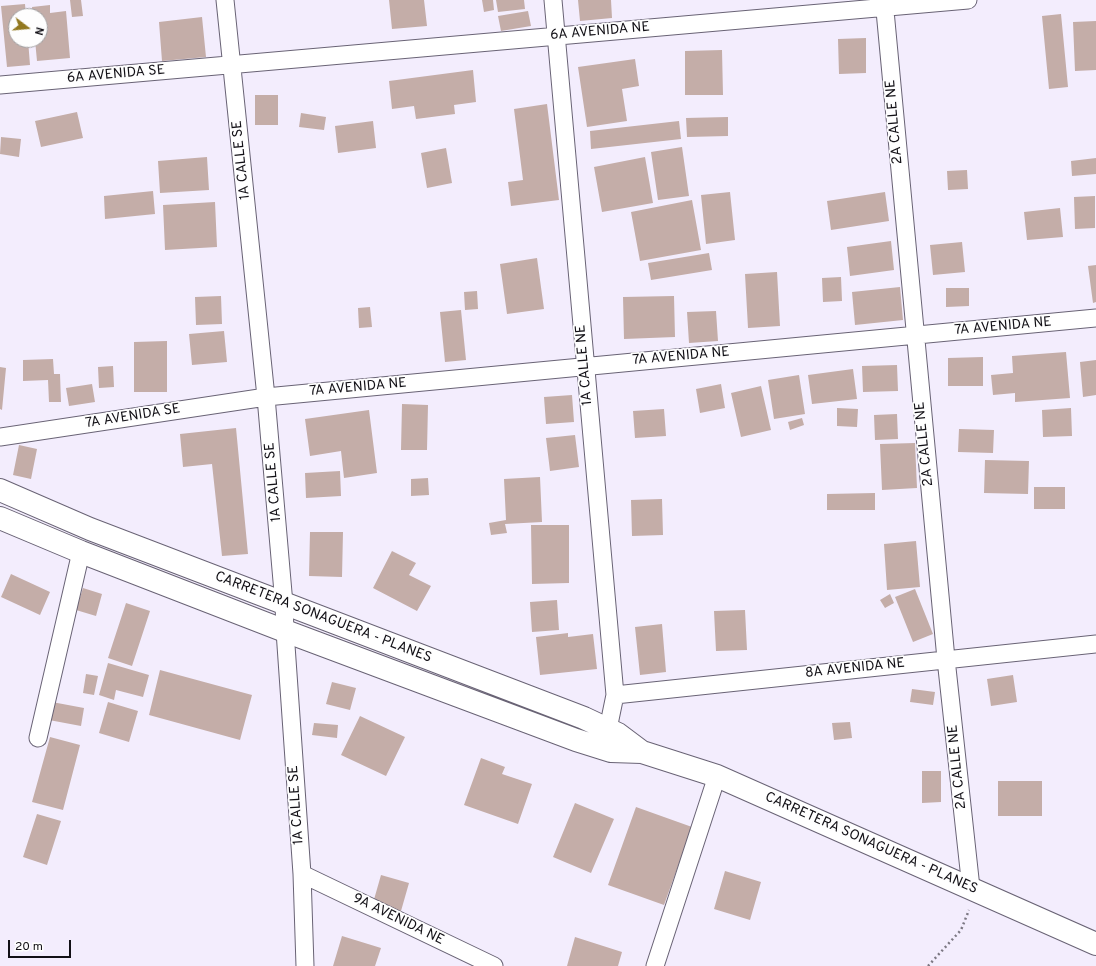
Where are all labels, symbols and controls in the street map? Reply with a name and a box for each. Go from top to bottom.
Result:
north arrow [8,8,48,48]
street label: 6A AVENIDA NE [549,19,651,45]
text: N [31,25,46,37]
street label: 6A AVENIDA SE [66,62,166,88]
street label: 2A CALLE NE [883,79,907,165]
street label: 1A CALLE SE [229,119,255,201]
street label: 7A AVENIDA NE [954,314,1052,340]
street label: 1A CALLE NE [573,324,597,406]
street label: 7A AVENIDA NE [632,344,730,370]
street label: 7A AVENIDA NE [309,375,407,401]
street label: 7A AVENIDA SE [84,401,182,433]
street label: 2A CALLE NE [912,401,938,487]
street label: 1A CALLE SE [262,442,286,522]
street label: CARRETERA SONAGUERA - PLANES [212,569,434,667]
street label: 8A AVENIDA NE [804,655,906,683]
street label: 2A CALLE NE [945,724,971,810]
street label: 1A CALLE SE [286,765,308,845]
street label: CARRETERA SONAGUERA - PLANES [762,789,980,899]
street label: 9A AVENIDA NE [350,891,446,949]
scale bar [10,932,73,958]
text: 20 m [15,939,43,955]

